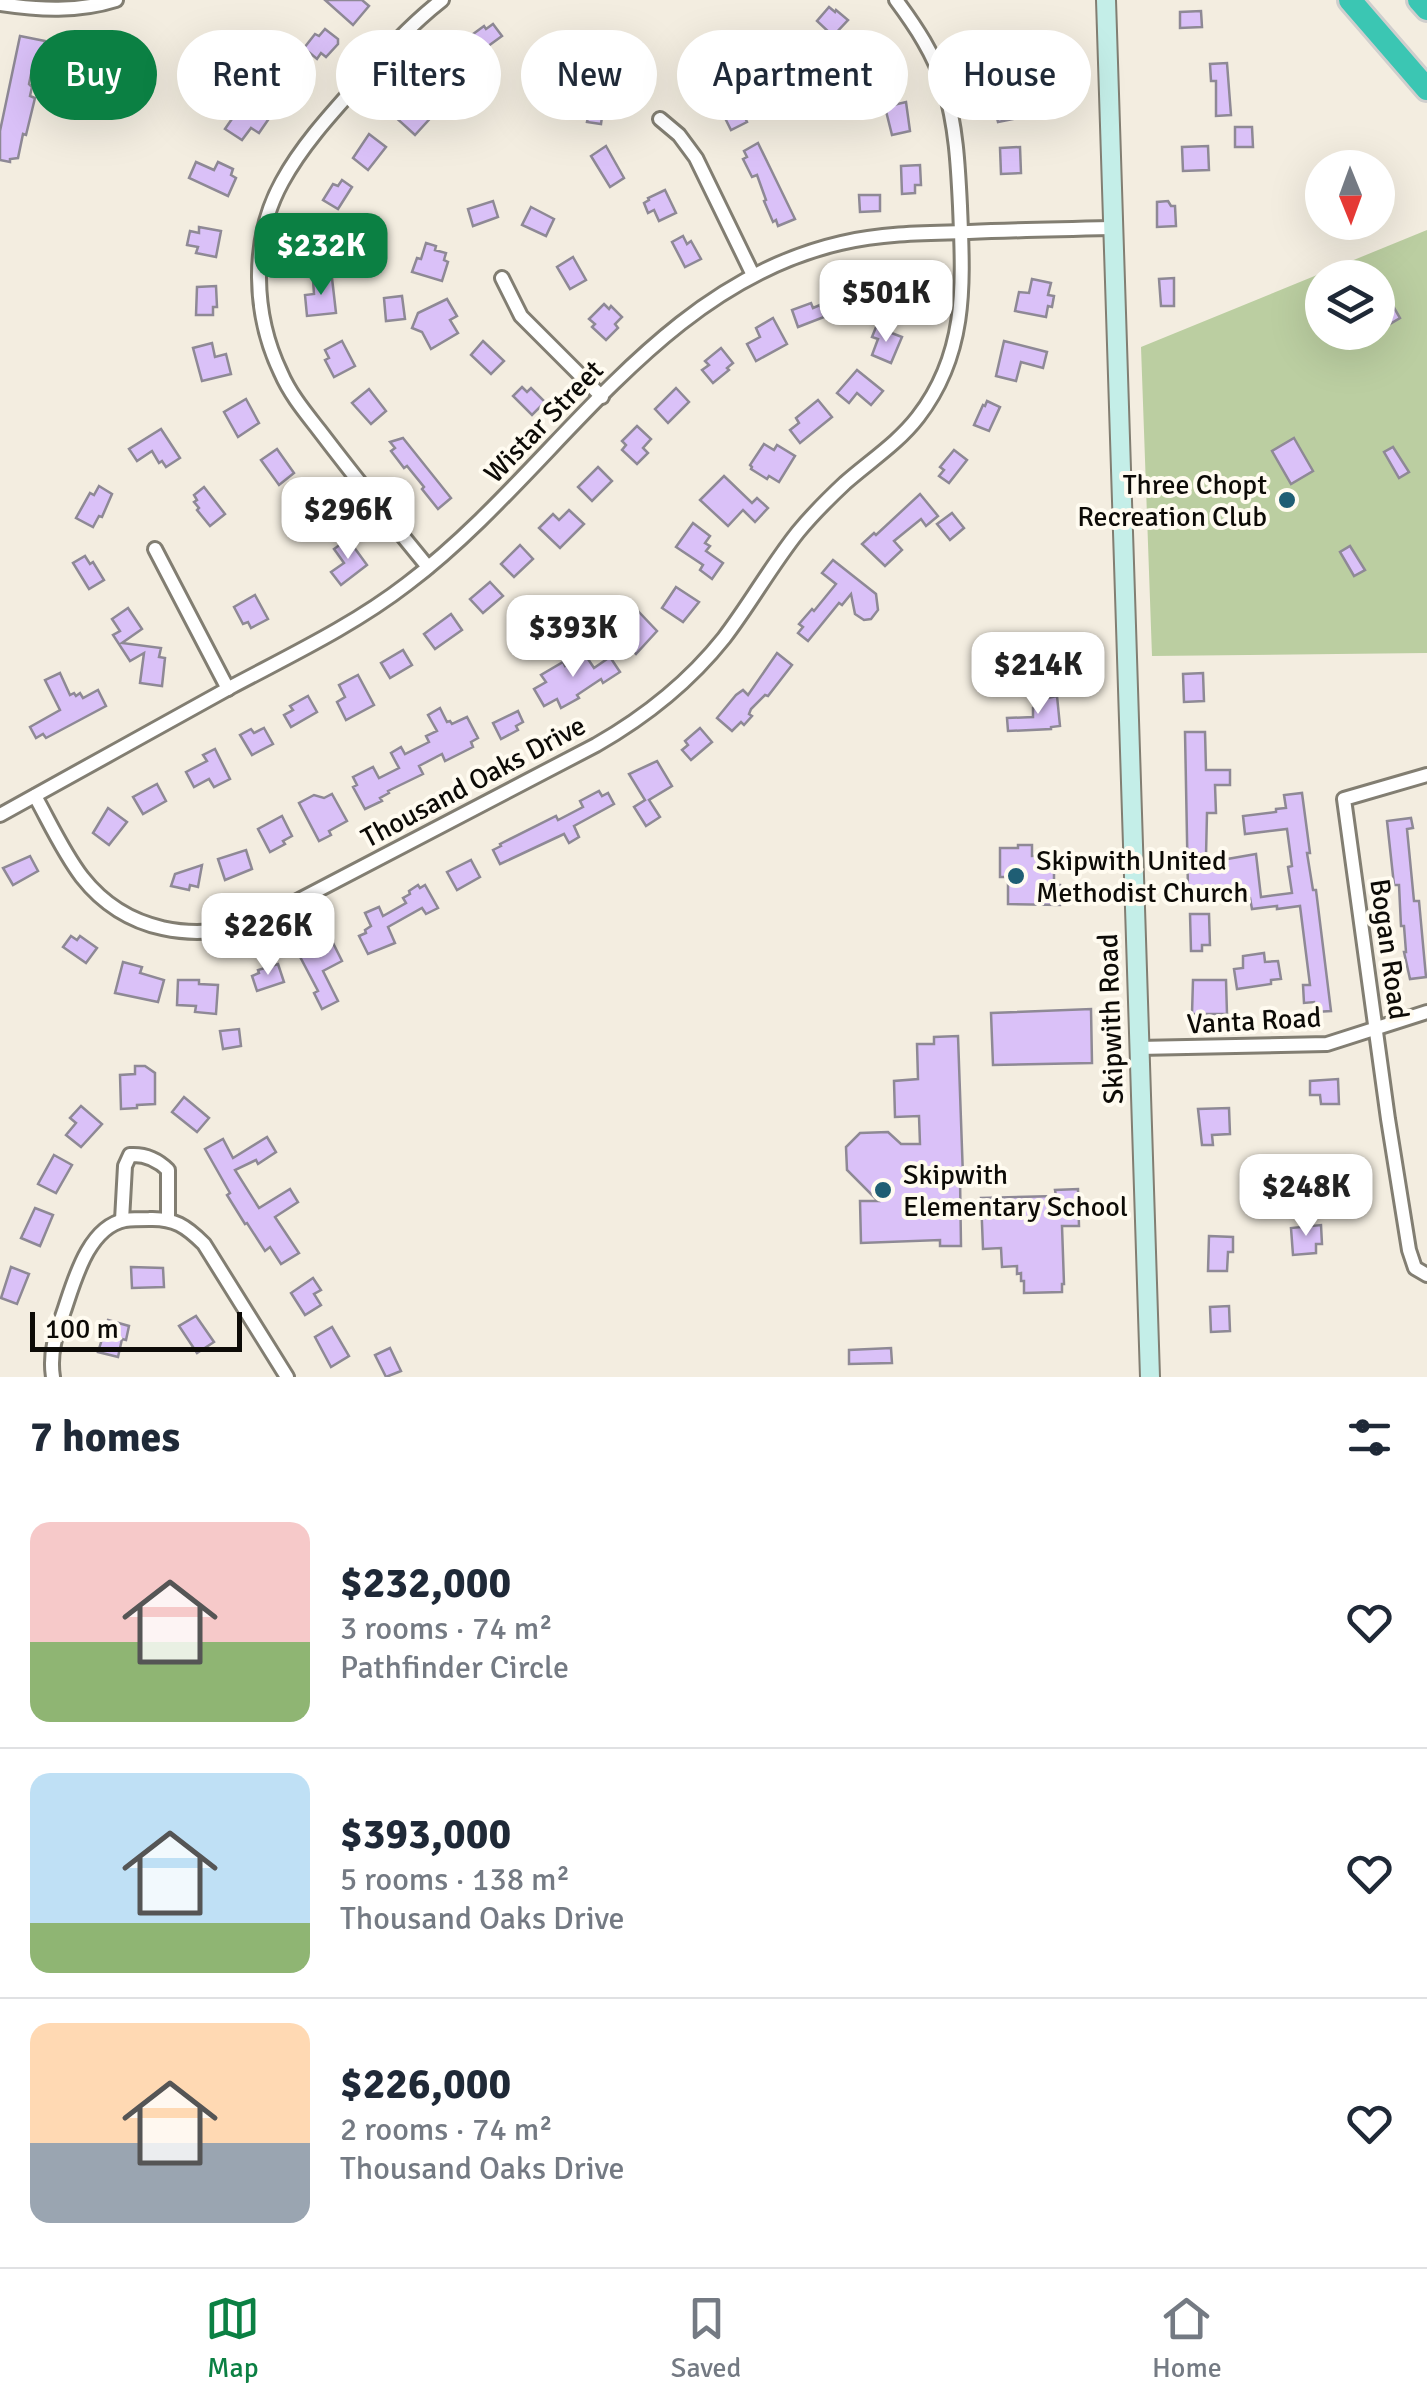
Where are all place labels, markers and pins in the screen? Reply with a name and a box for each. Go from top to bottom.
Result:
pin: $232K [251,213,391,298]
pin: $501K [816,260,956,345]
place label: Three Chopt Recreation Club [1077,468,1267,534]
pin: $296K [278,477,418,562]
marker: Three Chopt Recreation Club [1276,489,1298,511]
pin: $393K [503,595,643,680]
pin: $214K [968,632,1108,717]
place label: Skipwith United Methodist Church [1036,844,1248,910]
marker: Skipwith United Methodist Church [1005,865,1027,887]
pin: $226K [198,893,338,978]
pin: $248K [1236,1154,1376,1239]
place label: Skipwith Elementary School [903,1158,1128,1224]
marker: Skipwith Elementary School [872,1179,894,1201]

